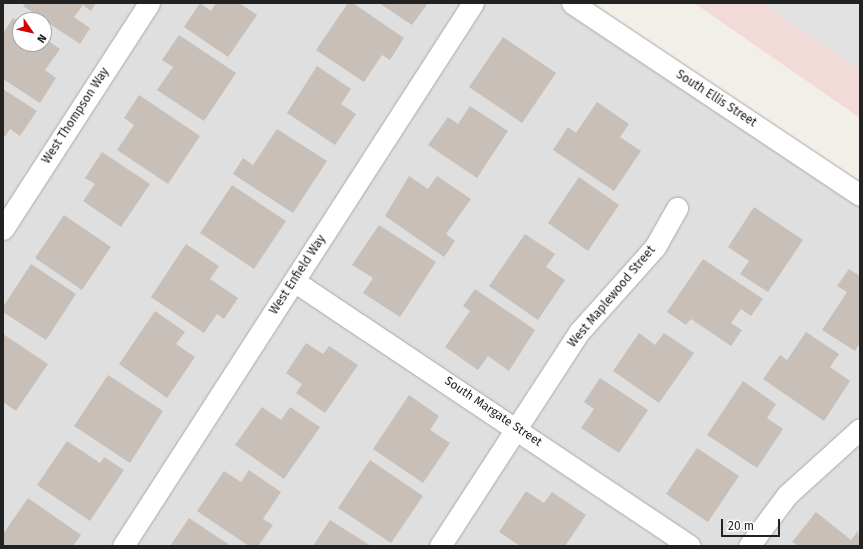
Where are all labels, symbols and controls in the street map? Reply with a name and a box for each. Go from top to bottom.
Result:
north arrow [12,12,52,52]
text: N [34,32,49,45]
street label: West Thompson Way [40,65,112,167]
street label: South Ellis Street [673,68,759,130]
street label: West Enfield Way [267,233,329,317]
street label: West Maplewood Street [565,243,659,351]
street label: South Margate Street [442,374,544,450]
scale bar [723,511,782,537]
text: 20 m [728,519,754,533]

